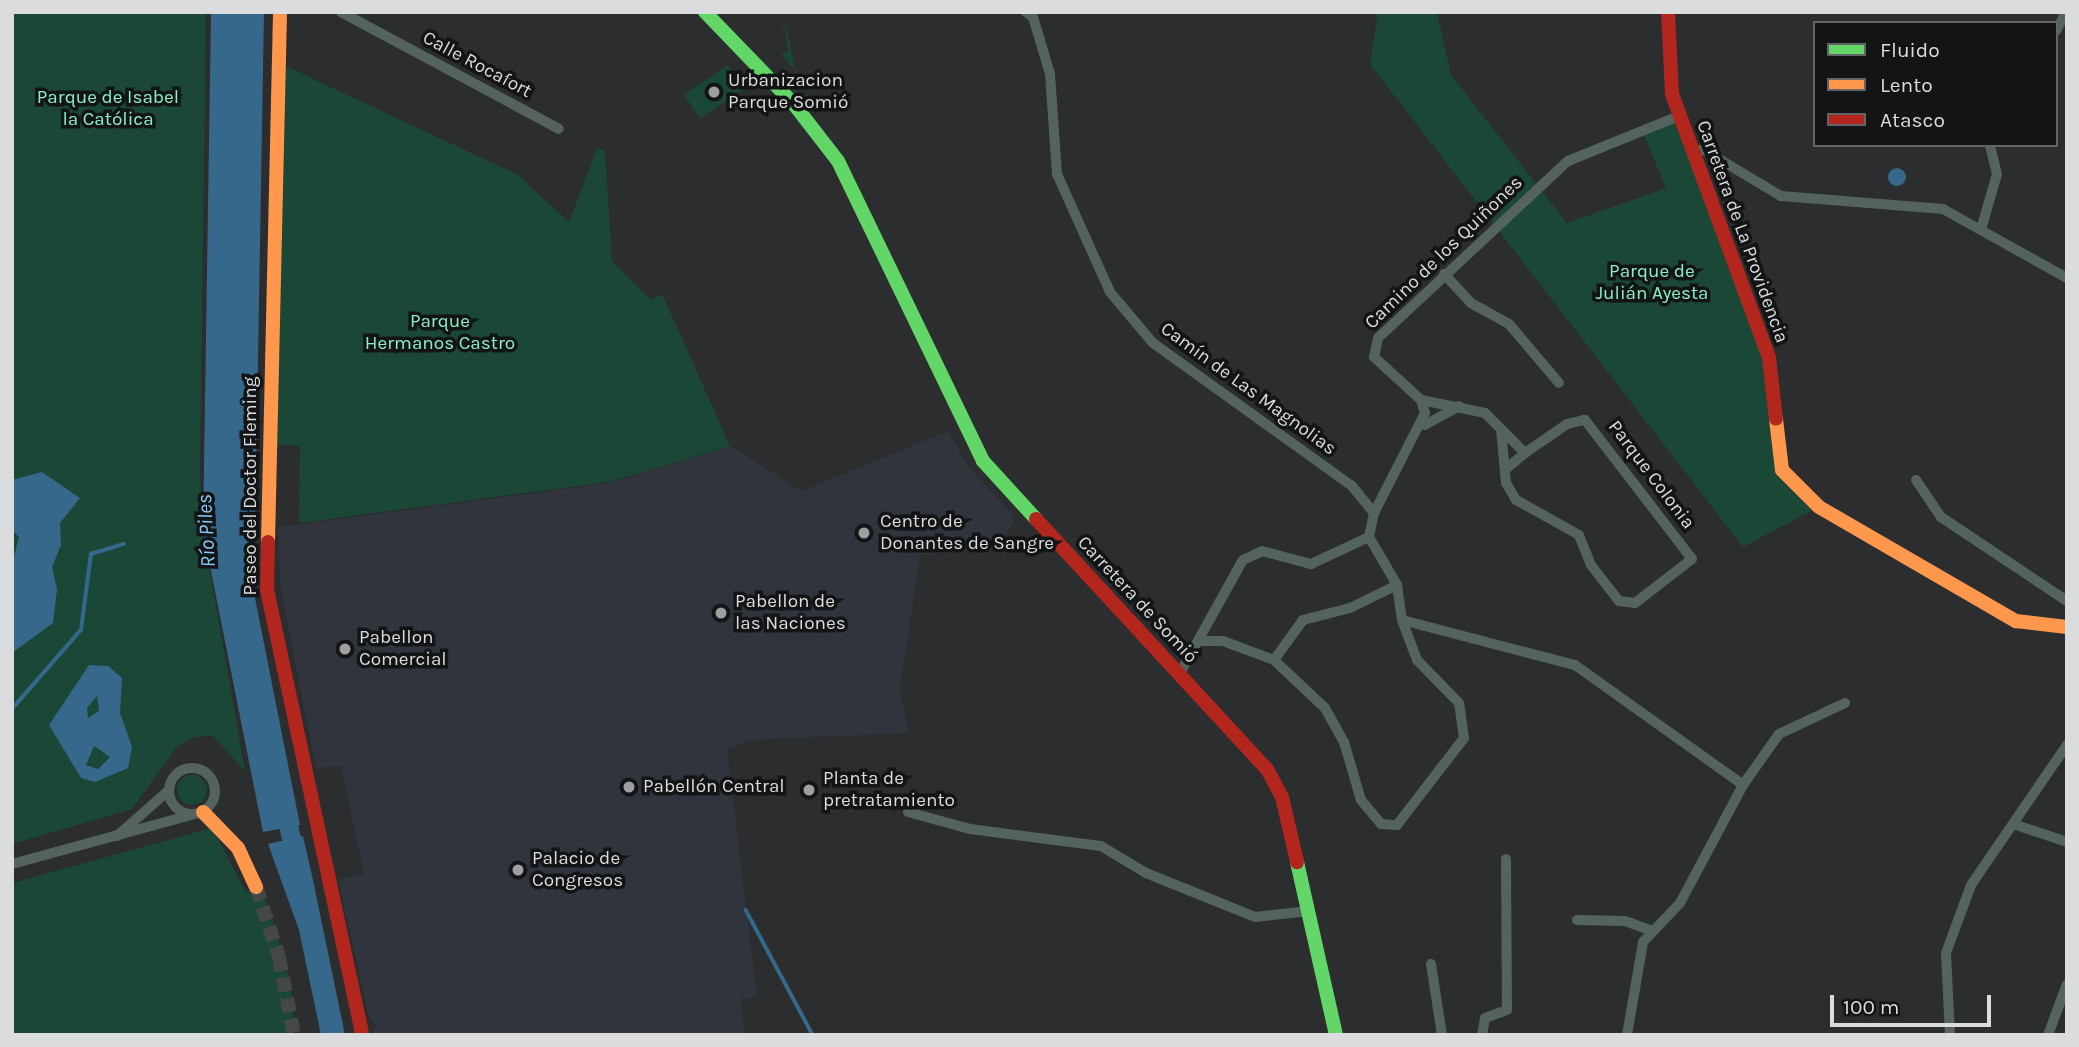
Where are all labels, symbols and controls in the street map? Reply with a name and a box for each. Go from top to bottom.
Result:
legend [1813,21,2058,147]
street label: Calle Rocafort [419,27,535,103]
text: Fluido [1880,38,1940,62]
place label: Urbanizacion Parque Somió [728,70,848,114]
text: Lento [1880,73,1933,97]
marker: Urbanizacion Parque Somió [706,84,722,100]
park label: Parque de Isabel la Católica [37,87,179,131]
text: Atasco [1880,108,1945,132]
street label: Carretera de La Providencia [1691,118,1793,346]
street label: Camino de los Quiñones [1360,172,1528,334]
park label: Parque de Julián Ayesta [1595,261,1709,305]
park label: Parque Hermanos Castro [365,311,515,355]
street label: Camín de Las Magnolias [1156,318,1340,460]
street label: Paseo del Doctor Fleming [240,377,262,595]
street label: Parque Colonia [1603,416,1699,534]
water label: Río Piles [192,494,220,568]
place label: Centro de Donantes de Sangre [880,511,1054,555]
marker: Centro de Donantes de Sangre [854,523,874,543]
street label: Carretera de Somió [1072,532,1202,668]
place label: Pabellon de las Naciones [735,591,846,635]
marker: Pabellon de las Naciones [713,605,729,621]
place label: Pabellon Comercial [359,627,447,671]
marker: Pabellon Comercial [337,641,353,657]
place label: Planta de pretratamiento [823,768,955,812]
place label: Pabellón Central [643,776,785,798]
marker: Pabellón Central [621,779,637,795]
marker: Planta de pretratamiento [801,782,817,798]
place label: Palacio de Congresos [532,848,623,892]
marker: Palacio de Congresos [510,862,526,878]
scale bar [1834,981,1995,1025]
text: 100 m [1843,995,1900,1019]

